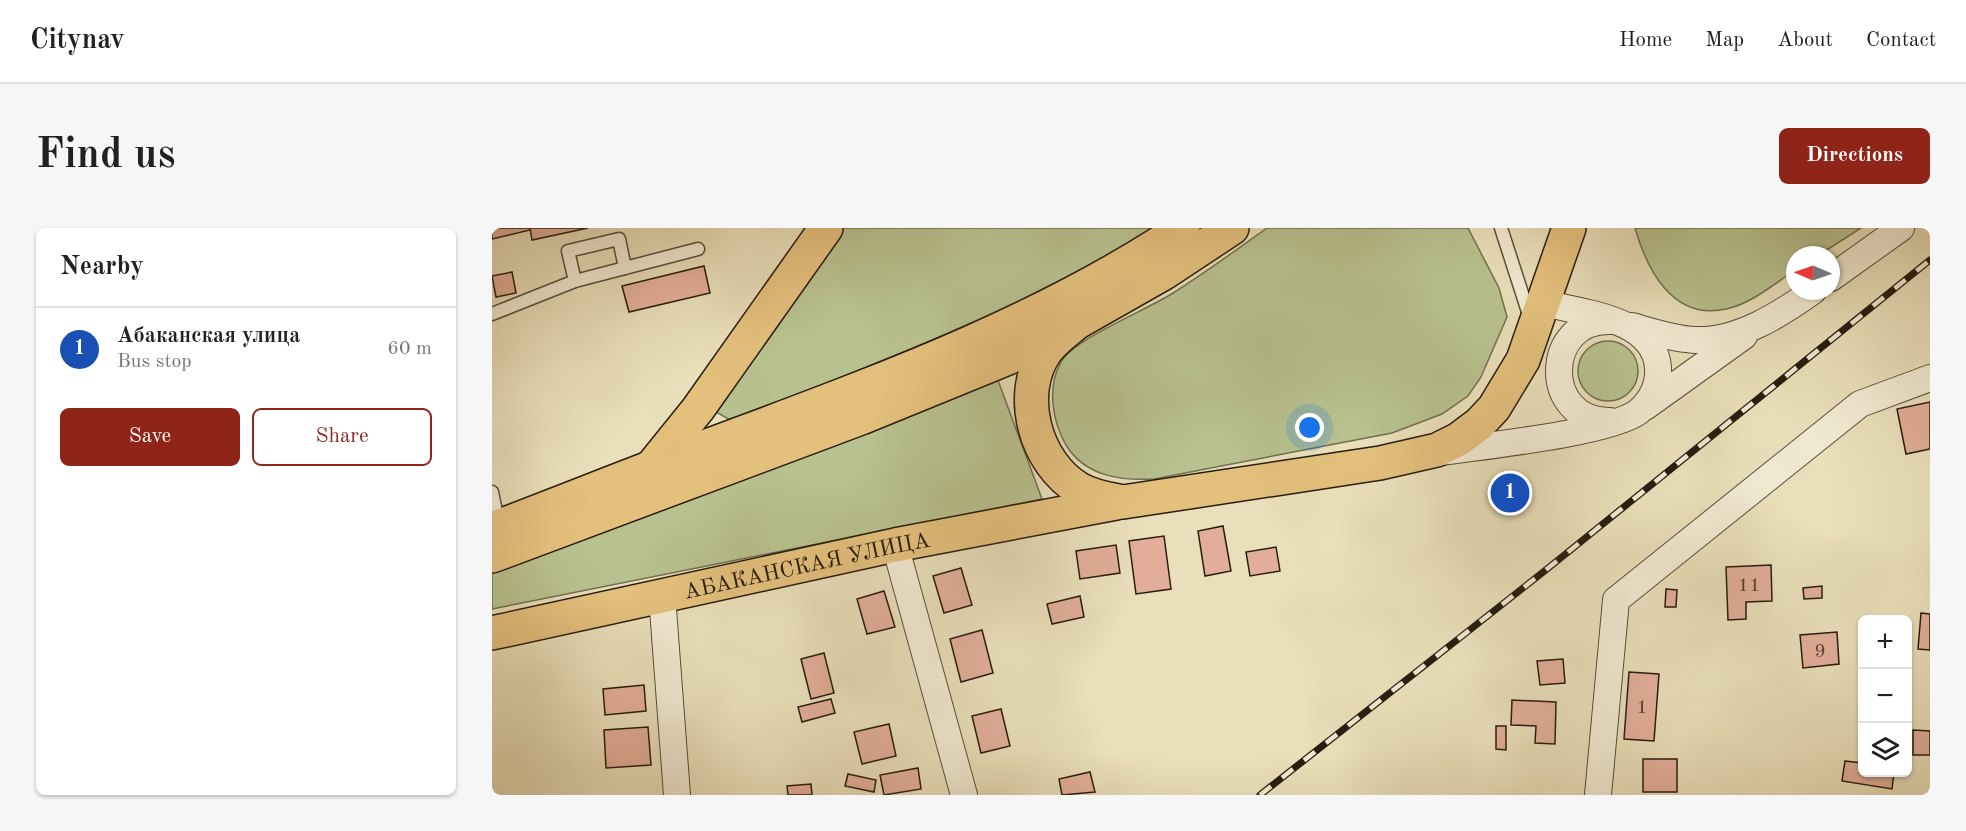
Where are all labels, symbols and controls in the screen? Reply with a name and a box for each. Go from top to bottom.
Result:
text: Citynav [30,27,125,55]
text: Home [1619,30,1672,51]
text: Map [1705,30,1744,51]
text: About [1777,30,1833,51]
text: Contact [1866,30,1936,51]
button: Directions [1779,128,1930,184]
text: Find us [36,135,175,177]
north arrow [1786,246,1840,300]
text: Nearby [60,254,144,280]
text: Абаканская улица [117,325,301,347]
text: 1 [74,339,85,359]
text: 60 m [387,339,432,359]
text: Bus stop [117,352,192,372]
button: Save [60,408,240,466]
button: Share [252,408,432,466]
your location [1295,413,1324,442]
pin: 1 [1490,470,1530,516]
street label: АБАКАНСКАЯ УЛИЦА [682,530,932,604]
house number: 11 [1737,576,1761,596]
map controls [1858,615,1912,777]
button: + [1858,615,1912,669]
house number: 9 [1814,642,1826,662]
button: − [1858,669,1912,723]
house number: 1 [1636,698,1648,718]
button: layers [1858,723,1912,777]

